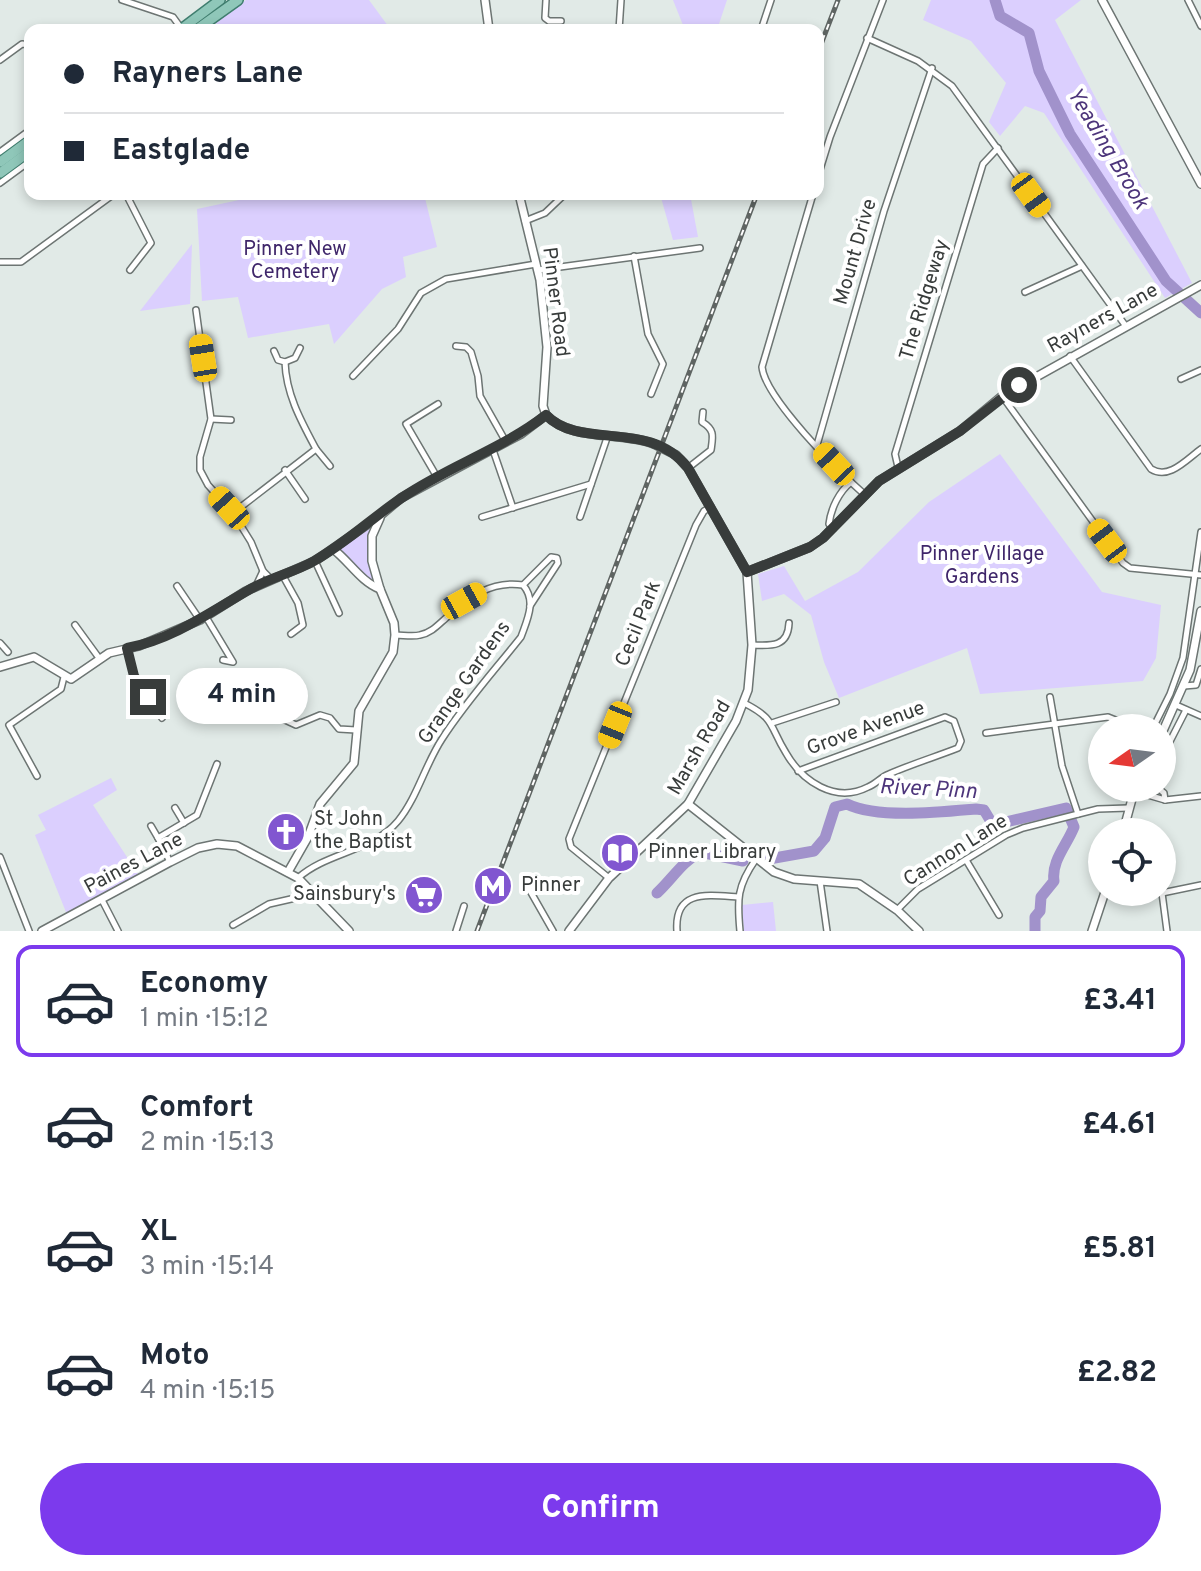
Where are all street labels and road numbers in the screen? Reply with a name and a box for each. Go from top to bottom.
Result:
street label: Mount Drive [828,196,884,308]
street label: The Ridgeway [894,236,956,364]
street label: Pinner Road [535,246,575,358]
street label: Rayners Lane [1043,278,1163,360]
street label: Cecil Park [610,577,668,671]
street label: Grange Gardens [413,616,517,750]
street label: Marsh Road [662,696,738,800]
street label: Grove Avenue [803,696,929,762]
street label: Cannon Lane [899,809,1013,893]
street label: Paines Lane [80,827,188,901]

